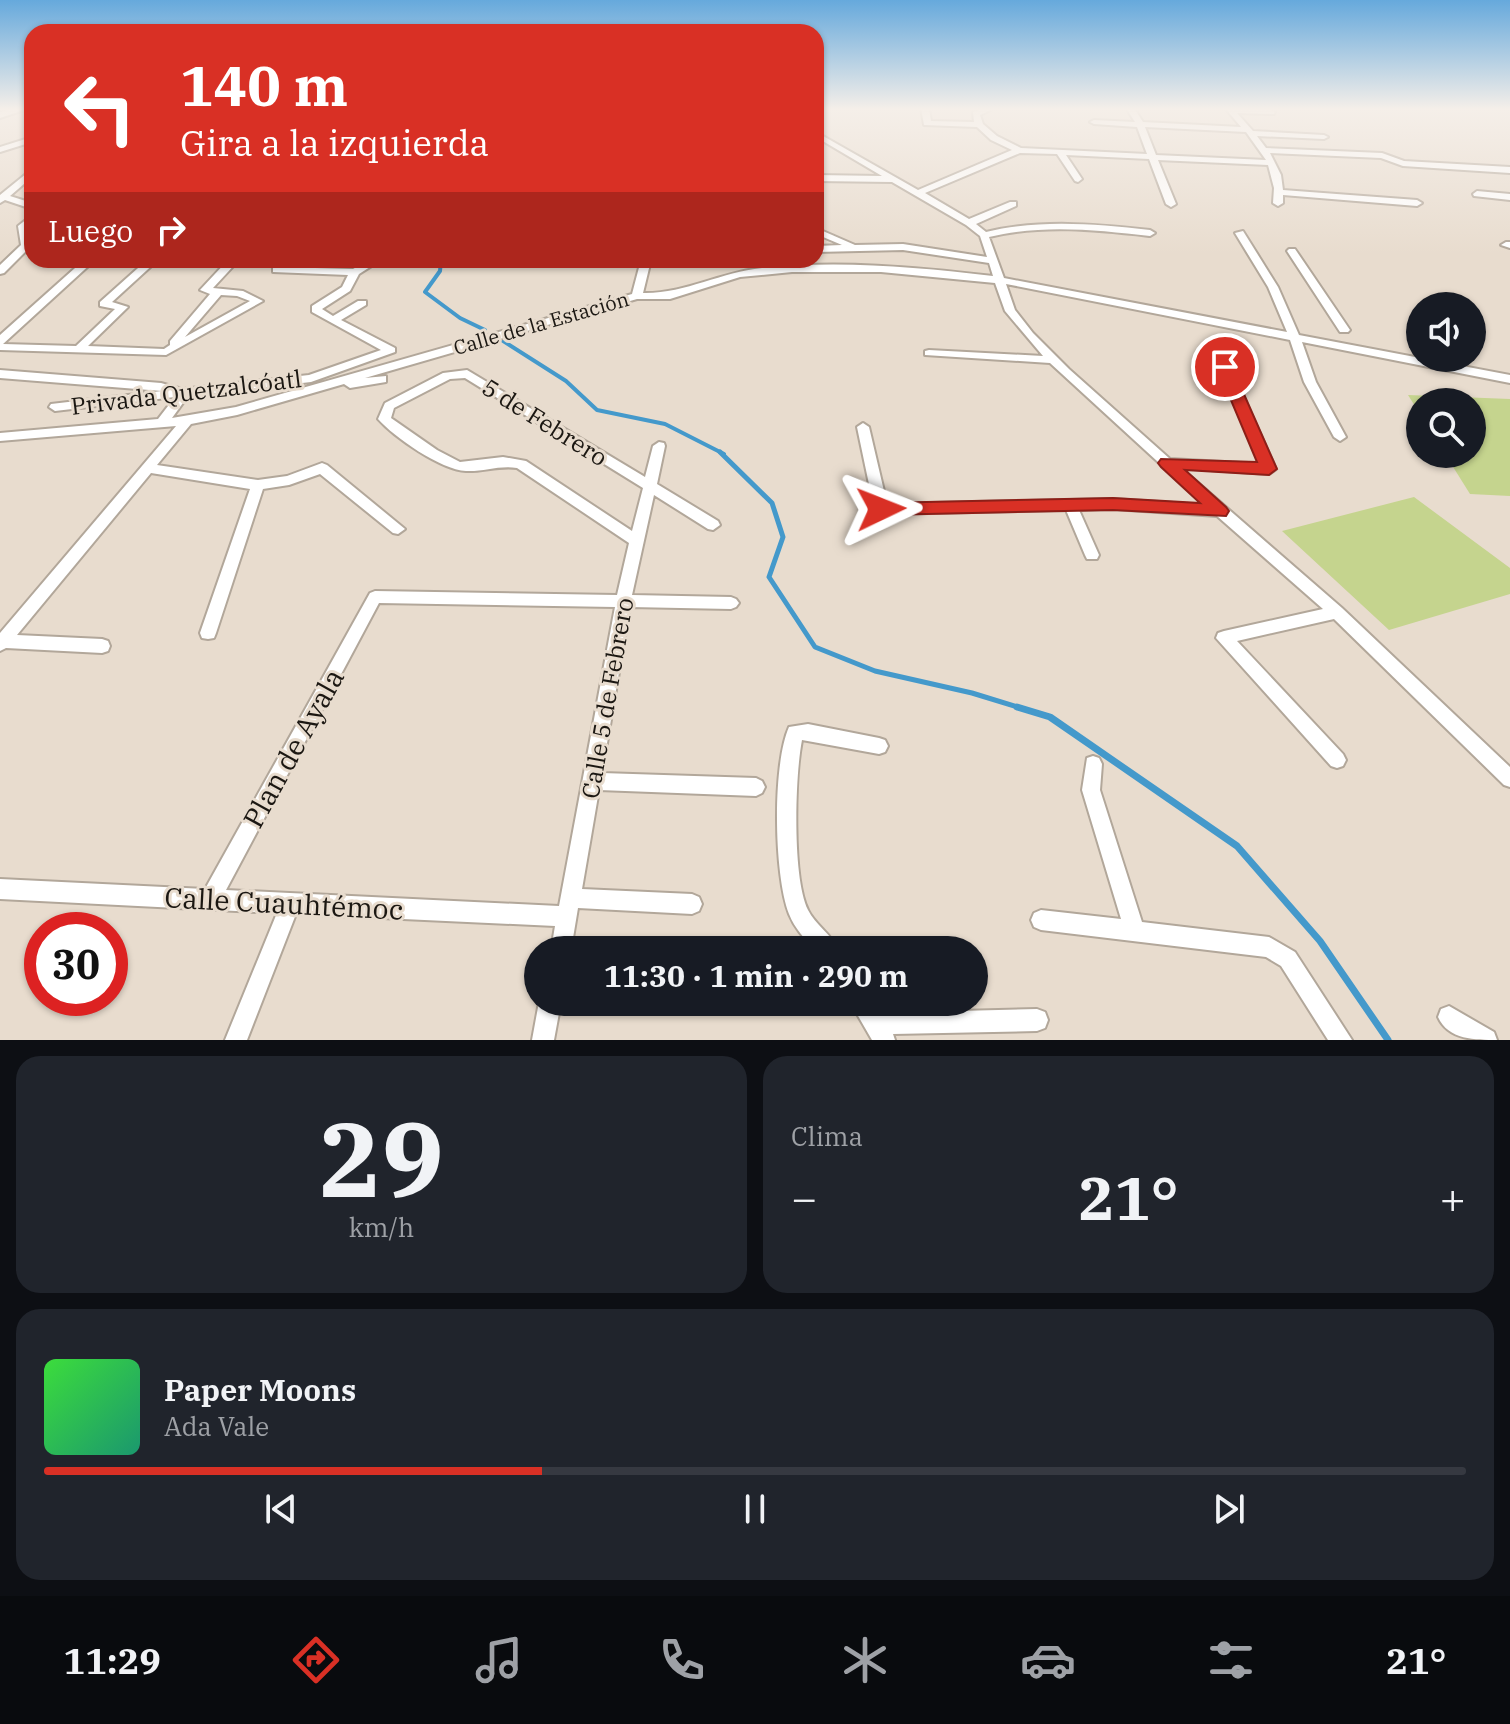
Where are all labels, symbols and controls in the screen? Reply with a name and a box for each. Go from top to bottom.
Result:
text: 140 m [180,49,348,121]
icon: left [48,56,152,160]
text: Gira a la izquierda [180,119,489,166]
icon: right [149,208,193,252]
text: Luego [48,211,133,250]
street label: Calle de la Estación [450,285,632,361]
map controls [1406,292,1486,468]
button: sound [1406,292,1486,372]
pin [1191,333,1259,401]
icon: arrive [1203,345,1247,389]
street label: Privada Quetzalcóatl [69,362,303,422]
street label: 5 de Febrero [476,371,614,473]
button: search [1406,388,1486,468]
position arrow [839,467,923,551]
street label: Calle 5 de Febrero [574,595,640,801]
street label: Plan de Ayala [234,662,352,834]
street label: Calle Cuauhtémoc [164,878,404,928]
speed limit sign: 30 [24,912,128,1016]
text: 11:30 · 1 min · 290 m [604,956,908,995]
text: 29 [319,1090,444,1226]
text: Clima [791,1119,863,1153]
text: 21° [1078,1158,1179,1237]
text: − [791,1169,817,1226]
text: + [1440,1169,1466,1226]
text: km/h [349,1210,414,1244]
text: Paper Moons [164,1370,356,1409]
text: Ada Vale [164,1409,269,1443]
icon: previous [259,1487,303,1531]
icon: pause [733,1487,777,1531]
icon: next [1207,1487,1251,1531]
icon: directions [288,1632,344,1688]
icon: music [471,1632,527,1688]
icon: phone [654,1632,710,1688]
icon: climate [837,1632,893,1688]
icon: car [1020,1632,1076,1688]
icon: filters [1203,1632,1259,1688]
text: 11:29 [64,1637,161,1684]
text: 21° [1386,1637,1446,1684]

